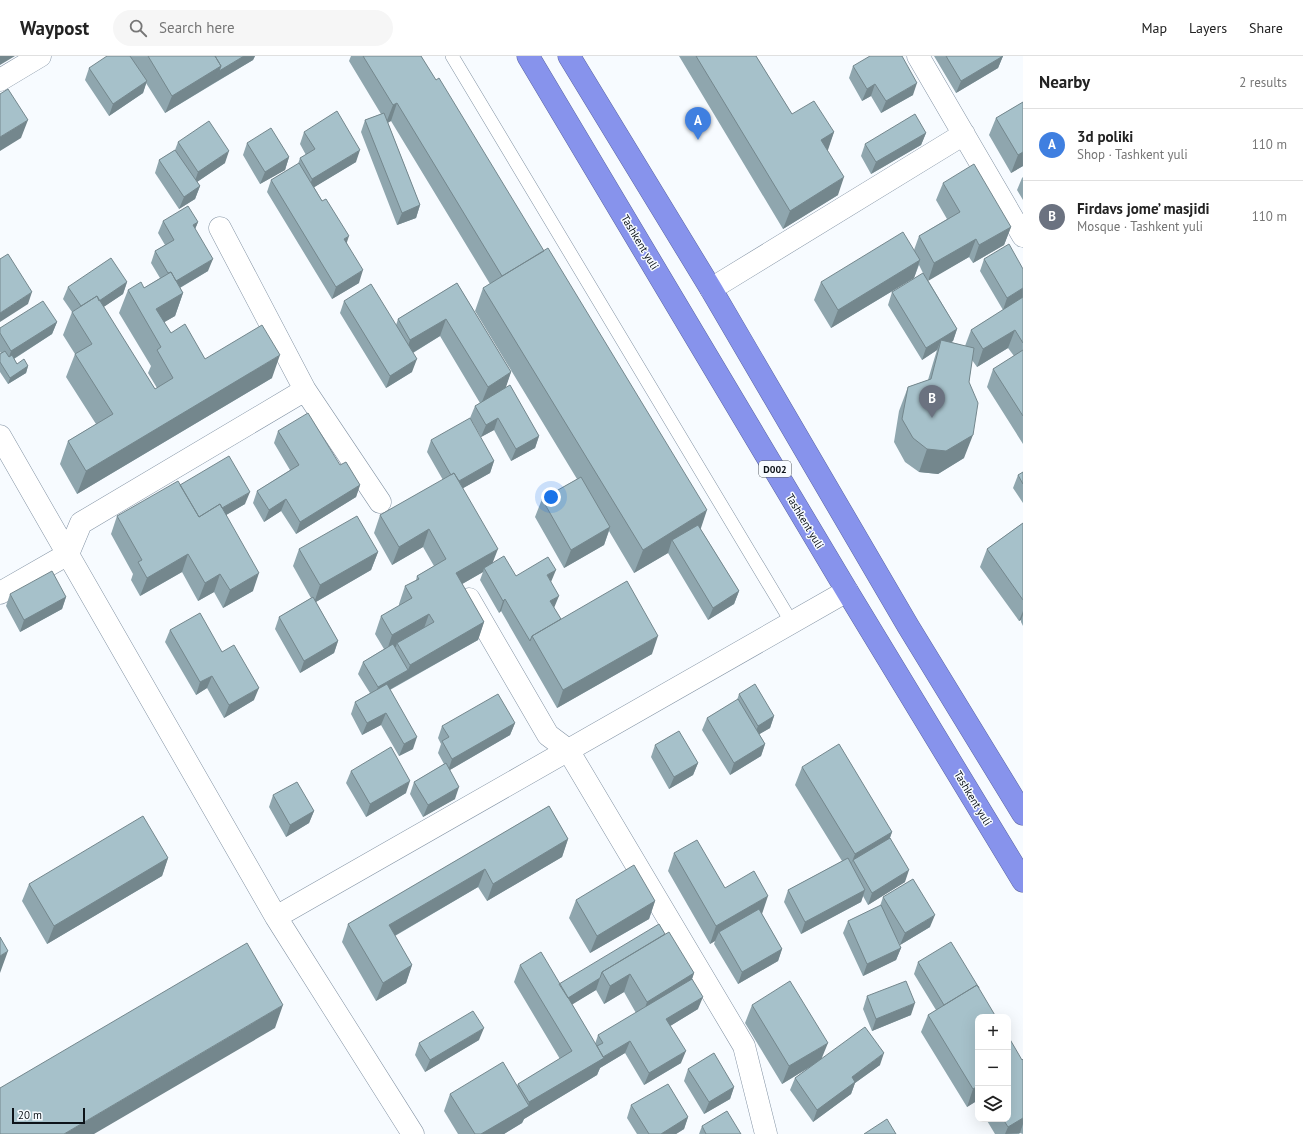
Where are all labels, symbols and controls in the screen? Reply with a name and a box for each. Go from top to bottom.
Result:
search box [113,10,393,46]
text: Waypost [20,16,89,40]
icon: search [127,17,149,39]
text: Search here [159,18,235,37]
text: Map [1141,19,1167,37]
text: Layers [1189,19,1227,37]
text: Share [1249,19,1283,37]
text: Nearby [1039,71,1090,93]
text: 2 results [1239,74,1287,91]
pin: A [685,107,711,140]
text: 3d poliki [1077,127,1133,146]
text: A [1048,136,1056,153]
text: 110 m [1252,136,1287,153]
text: Shop · Tashkent yuli [1077,146,1188,163]
text: Firdavs jome’ masjidi [1077,199,1210,218]
text: B [1048,208,1056,225]
text: 110 m [1252,208,1287,225]
street label: Tashkent yuli [618,212,662,272]
text: Mosque · Tashkent yuli [1077,218,1203,235]
pin: B [919,385,945,418]
road number: D002 [759,461,791,477]
your location [541,487,561,507]
street label: Tashkent yuli [783,491,827,551]
street label: Tashkent yuli [951,768,995,828]
map controls [975,1014,1011,1122]
button: + [975,1014,1011,1050]
button: − [975,1050,1011,1086]
button: layers [975,1086,1011,1122]
scale bar [12,1106,85,1125]
text: 20 m [18,1108,42,1122]

